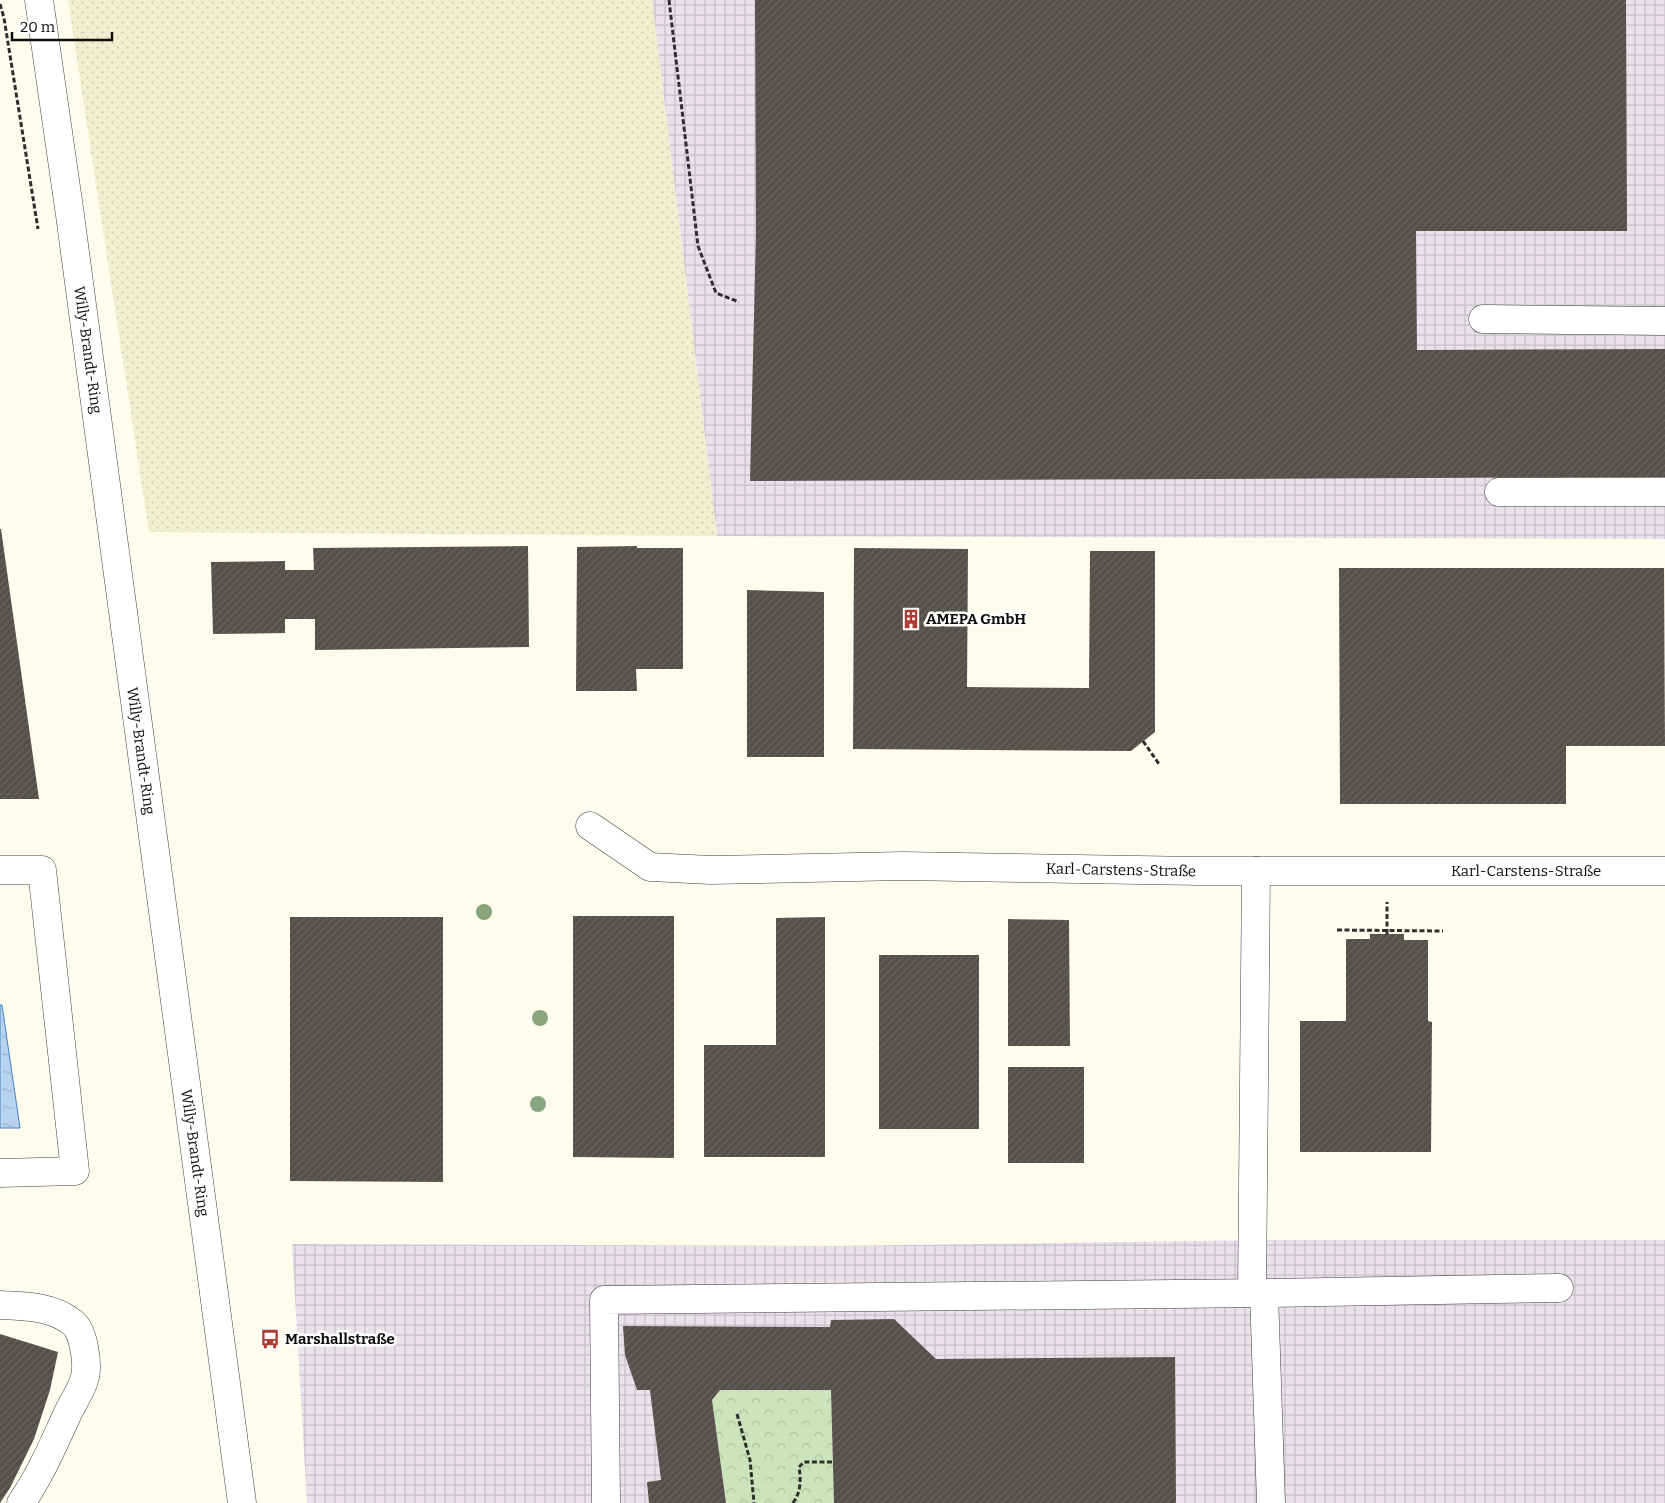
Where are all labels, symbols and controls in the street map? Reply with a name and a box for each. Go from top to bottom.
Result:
scale bar [12,10,112,42]
text: 20 m [20,18,56,36]
street label: Willy-Brandt-Ring [70,285,106,415]
building icon: AMEPA GmbH [900,608,922,630]
place label: AMEPA GmbH [926,610,1026,628]
street label: Willy-Brandt-Ring [123,686,159,816]
street label: Karl-Carstens-Straße [1046,860,1196,880]
street label: Karl-Carstens-Straße [1451,862,1601,880]
street label: Willy-Brandt-Ring [177,1088,213,1218]
bus stop icon: Marshallstraße [259,1328,281,1350]
place label: Marshallstraße [285,1330,395,1348]

